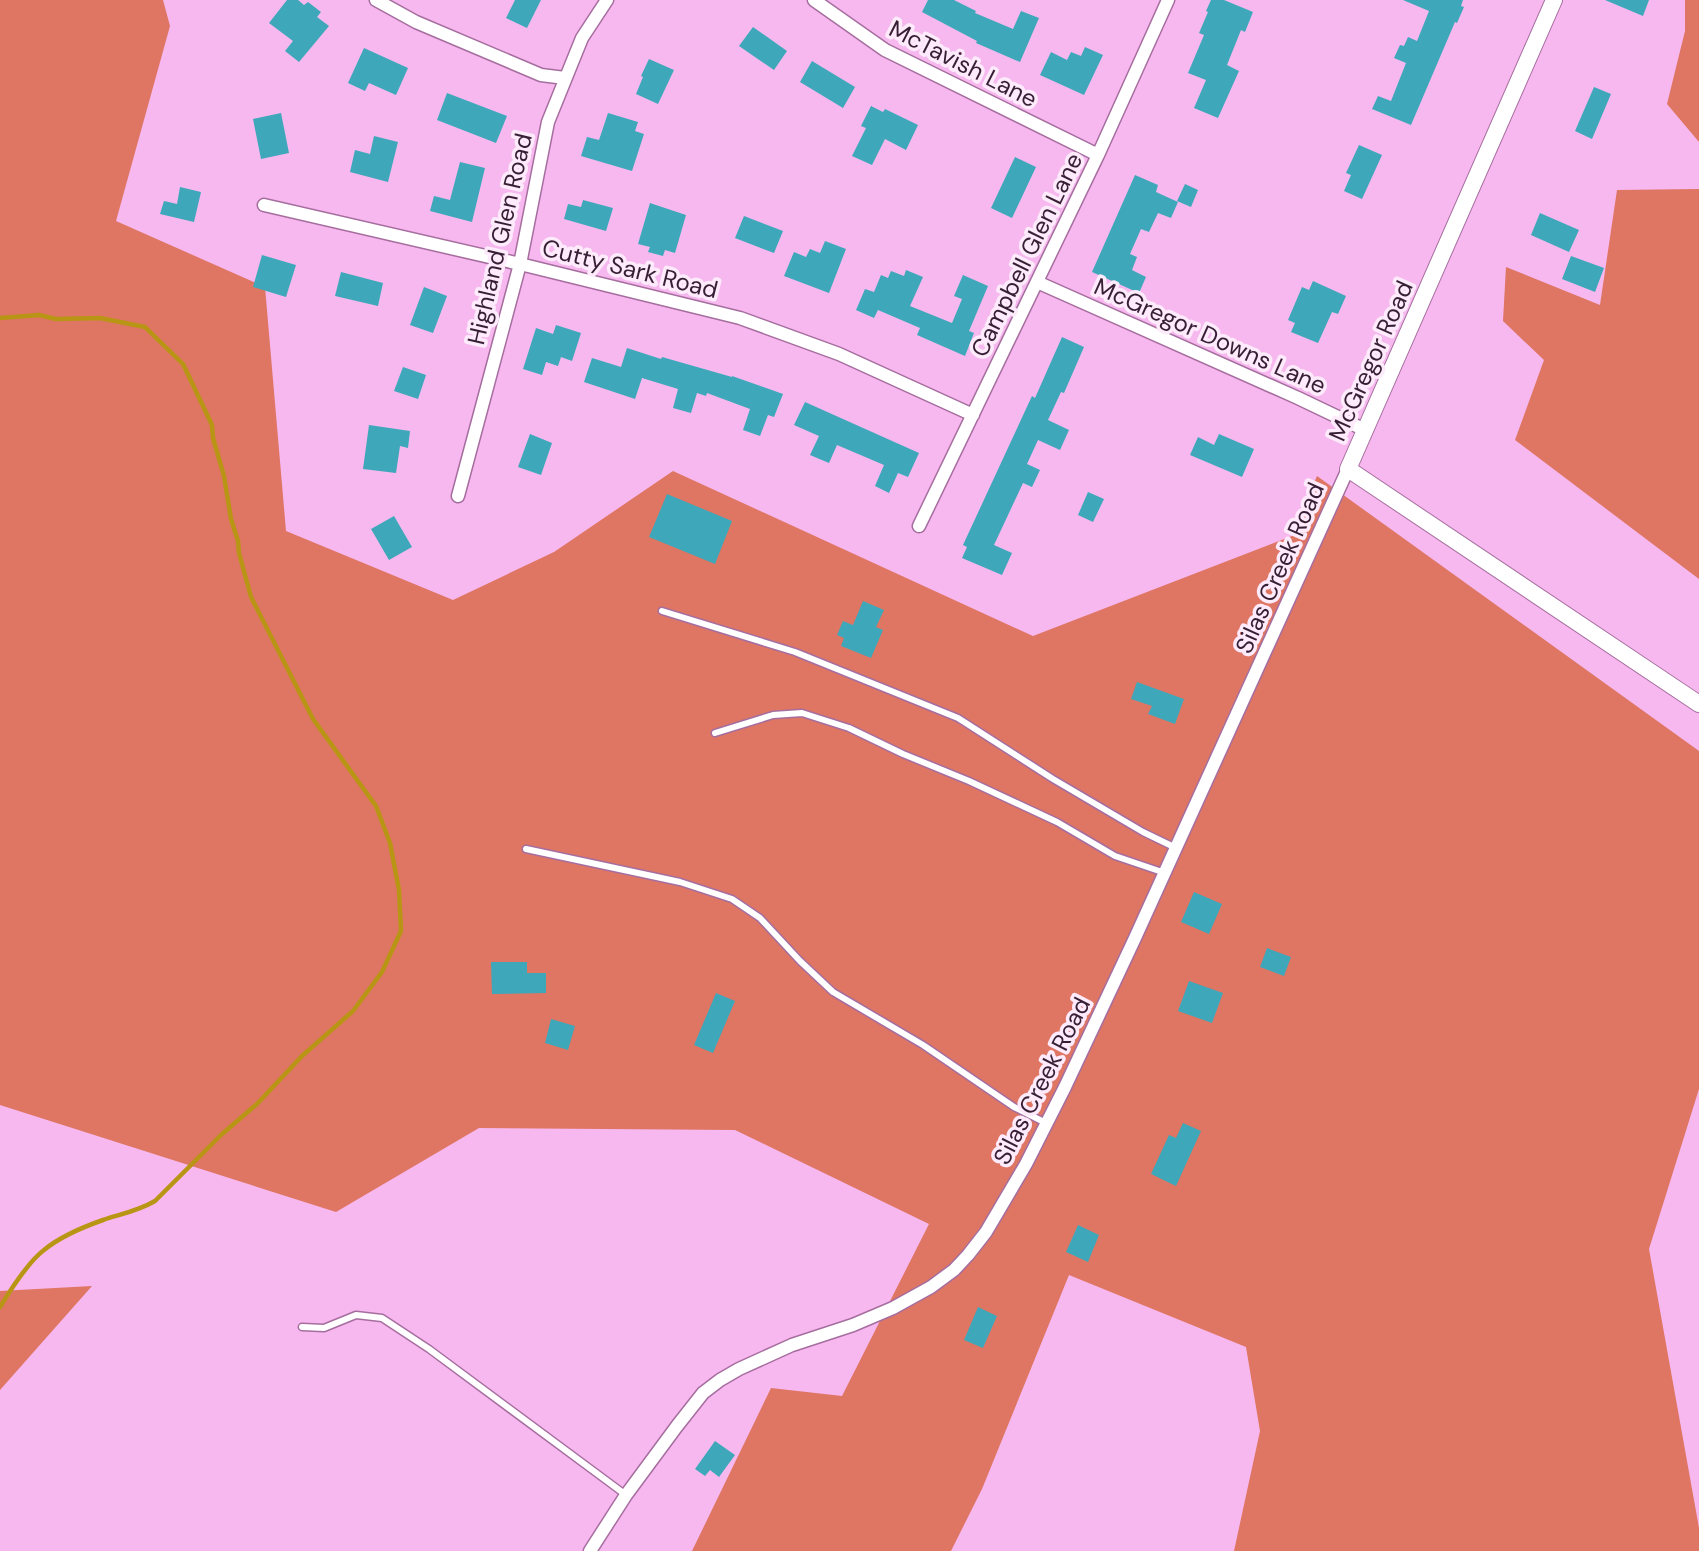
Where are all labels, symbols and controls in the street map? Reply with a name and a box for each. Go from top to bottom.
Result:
street label: McTavish Lane [884,13,1042,114]
street label: Highland Glen Road [460,130,539,348]
street label: Campbell Glen Lane [964,148,1089,362]
street label: Cutty Sark Road [539,232,721,305]
street label: McGregor Downs Lane [1090,270,1331,401]
street label: McGregor Road [1321,276,1420,446]
street label: Silas Creek Road [1228,478,1331,658]
street label: Silas Creek Road [986,992,1097,1170]

